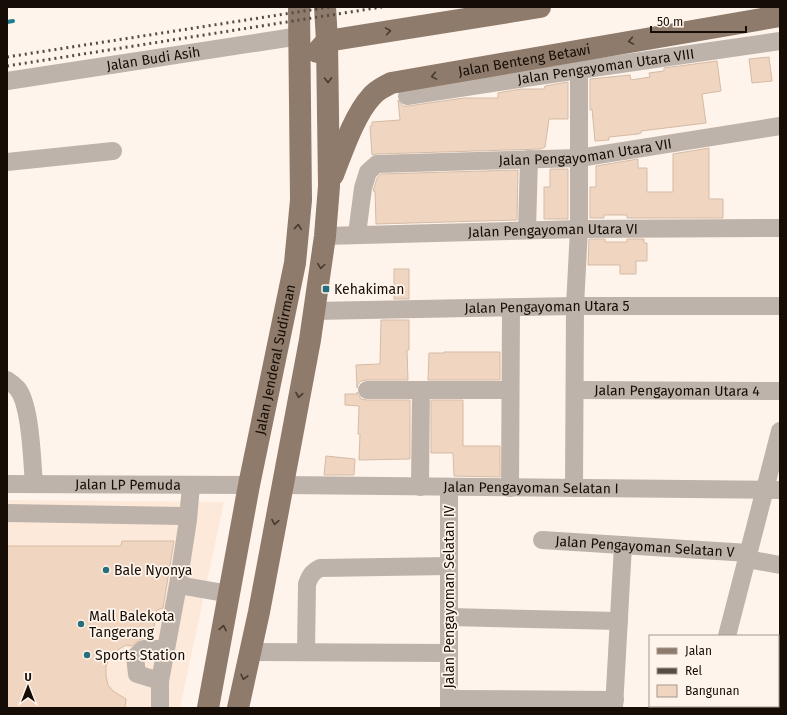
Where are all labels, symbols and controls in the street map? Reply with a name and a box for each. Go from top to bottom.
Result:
scale bar [651,8,746,34]
text: 50 m [657,15,683,29]
one-way arrow [385,27,391,36]
one-way arrow [628,37,634,45]
street label: Jalan Benteng Betawi [457,40,592,80]
street label: Jalan Budi Asih [105,43,201,74]
street label: Jalan Pengayoman Utara VIII [516,45,695,88]
one-way arrow [431,71,437,79]
one-way arrow [324,77,332,83]
street label: Jalan Pengayoman Utara VII [498,135,673,169]
street label: Jalan Pengayoman Utara VI [468,220,638,241]
one-way arrow [294,224,303,230]
one-way arrow [317,263,326,269]
place label: Kehakiman [334,281,404,298]
street label: Jalan Jenderal Sudirman [251,283,299,436]
marker: Kehakiman [321,284,331,294]
street label: Jalan Pengayoman Utara 5 [464,298,630,317]
street label: Jalan Pengayoman Utara 4 [594,382,760,399]
one-way arrow [296,391,304,398]
street label: Jalan LP Pemuda [75,476,181,493]
street label: Jalan Pengayoman Selatan I [443,478,619,497]
street label: Jalan Pengayoman Selatan IV [441,505,458,689]
one-way arrow [272,519,280,525]
street label: Jalan Pengayoman Selatan V [555,532,735,561]
place label: Bale Nyonya [114,562,192,579]
marker: Bale Nyonya [101,565,111,575]
place label: Mall Balekota Tangerang [89,608,175,641]
marker: Mall Balekota Tangerang [76,619,86,629]
one-way arrow [219,625,227,632]
legend [649,635,779,707]
text: Jalan [685,644,712,658]
place label: Sports Station [95,647,185,664]
marker: Sports Station [82,650,92,660]
text: Rel [685,664,703,678]
north arrow [8,667,48,707]
text: U [24,671,32,684]
one-way arrow [240,674,248,680]
text: Bangunan [685,684,740,698]

